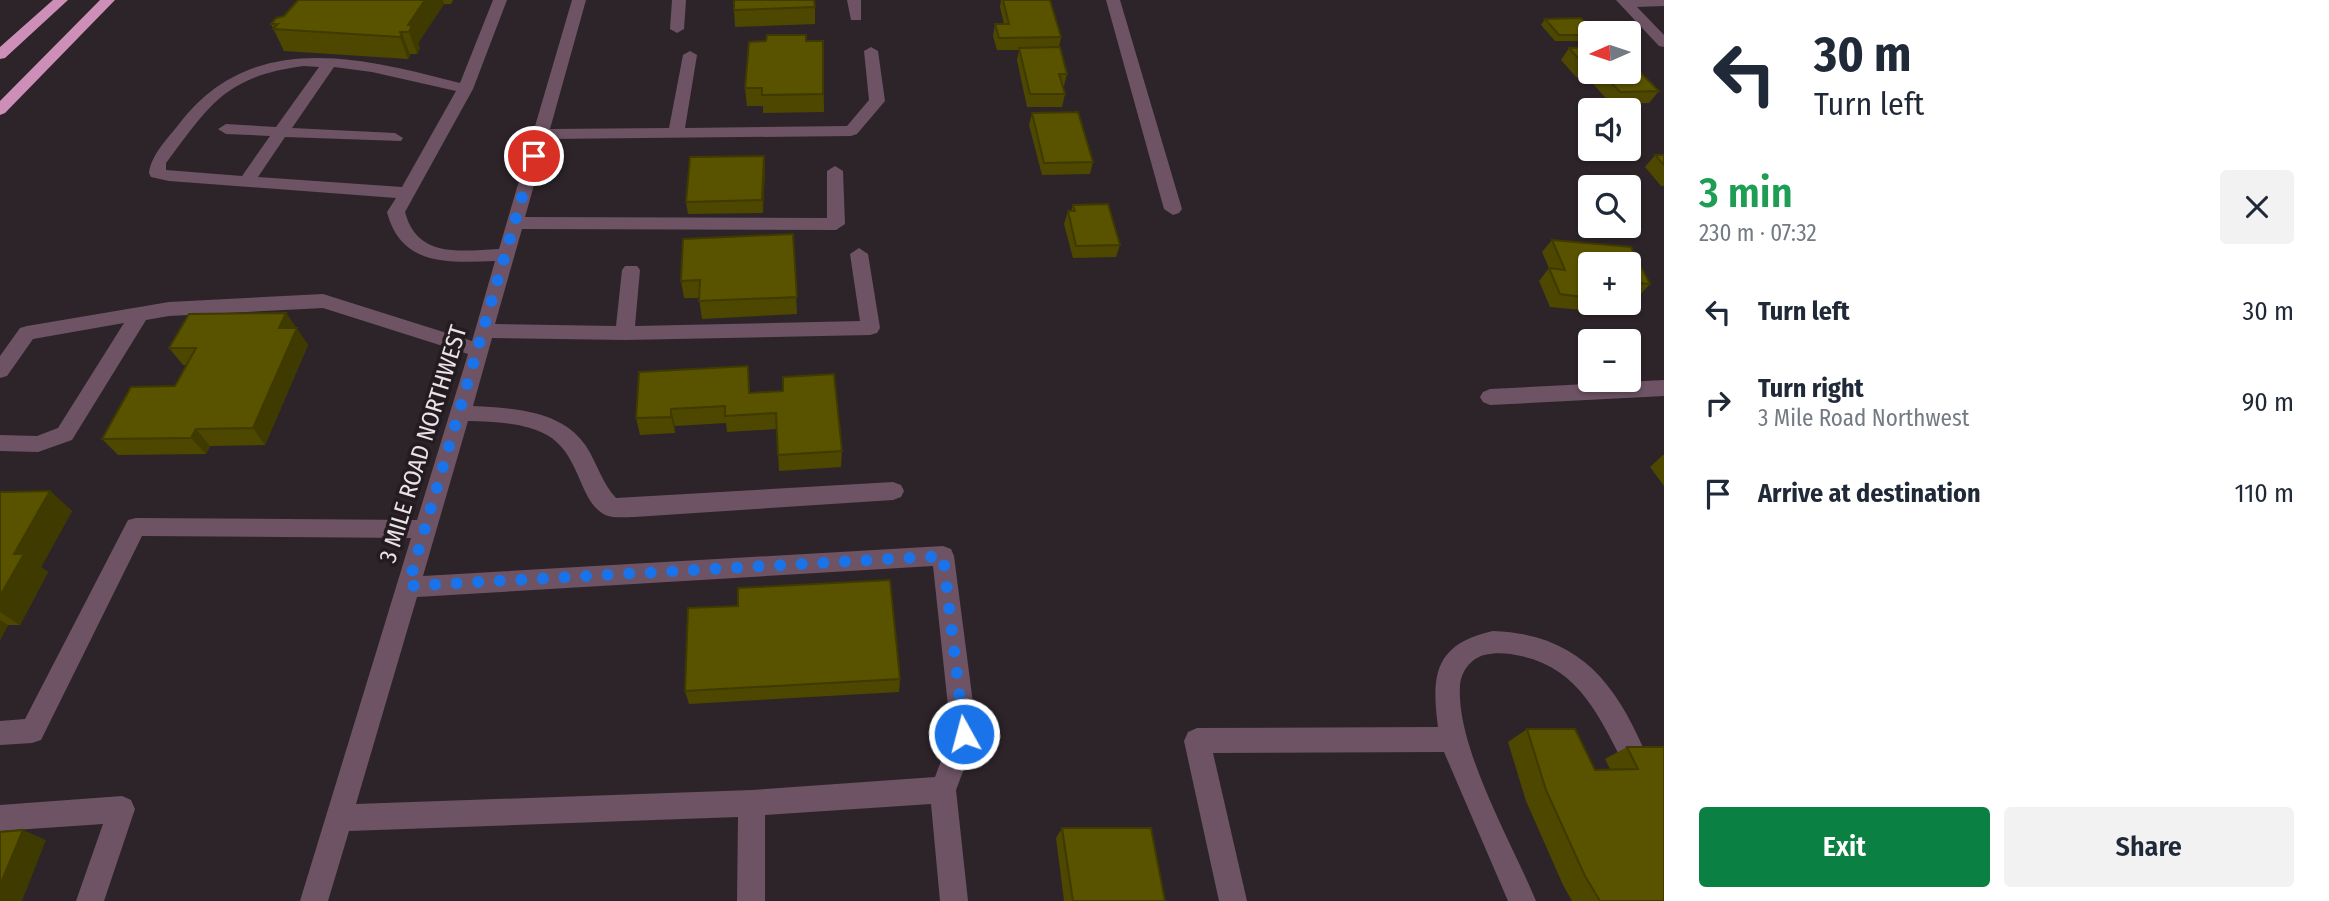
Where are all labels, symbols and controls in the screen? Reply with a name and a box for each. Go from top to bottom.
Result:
north arrow [1578,21,1642,84]
map controls [1578,21,1641,392]
text: 30 m [1814,25,1912,84]
icon: left [1699,28,1790,119]
text: Turn left [1814,85,1924,123]
button: sound [1578,98,1641,161]
pin [504,126,564,186]
icon: arrive [515,137,553,175]
text: 3 min [1699,168,1793,218]
button: close [2220,170,2294,244]
button: search [1578,175,1641,238]
text: 230 m · 07:32 [1699,219,1817,247]
button: + [1578,252,1641,315]
icon: left [1699,293,1737,331]
text: Turn left [1758,296,1850,327]
text: 30 m [2243,296,2294,327]
street label: 3 MILE ROAD NORTHWEST [374,322,472,566]
button: − [1578,329,1641,392]
text: Turn right [1758,373,1864,404]
icon: right [1699,384,1737,422]
text: 90 m [2242,387,2294,418]
text: 3 Mile Road Northwest [1758,404,1969,432]
icon: arrive [1699,475,1737,513]
text: Arrive at destination [1758,478,1981,509]
text: 110 m [2234,478,2294,509]
position arrow [927,697,1001,771]
button: Exit [1699,807,1990,887]
button: Share [2004,807,2294,887]

